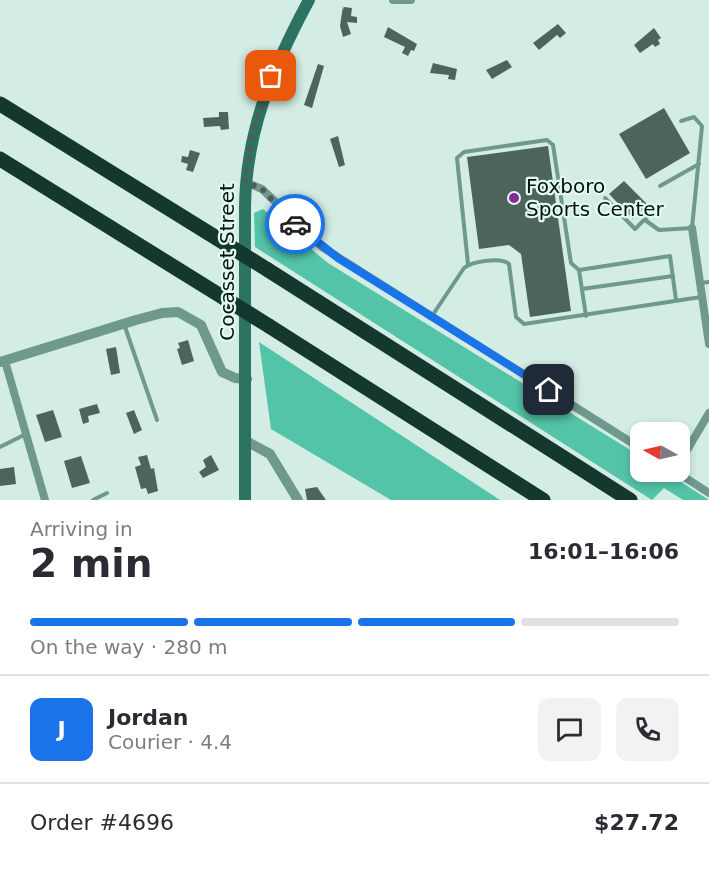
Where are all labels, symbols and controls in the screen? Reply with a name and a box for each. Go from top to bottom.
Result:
pin [245,50,296,101]
icon: bag [254,59,287,92]
place label: Foxboro Sports Center [526,174,665,221]
street label: Cocasset Street [215,183,239,341]
marker: Foxboro Sports Center [507,191,521,205]
courier [265,194,325,254]
icon: car [279,208,312,241]
pin [523,364,574,415]
icon: home [532,373,565,406]
north arrow [630,422,690,482]
map controls [630,422,690,482]
text: Arriving in [30,517,133,541]
text: 16:01–16:06 [528,539,679,564]
text: 2 min [30,541,152,586]
text: On the way · 280 m [30,635,228,659]
button: chat [538,698,601,761]
button: phone [616,698,679,761]
text: Jordan [108,705,188,730]
text: J [57,717,66,742]
text: Courier · 4.4 [108,730,232,754]
text: Order #4696 [30,810,174,835]
text: $27.72 [594,810,679,835]

